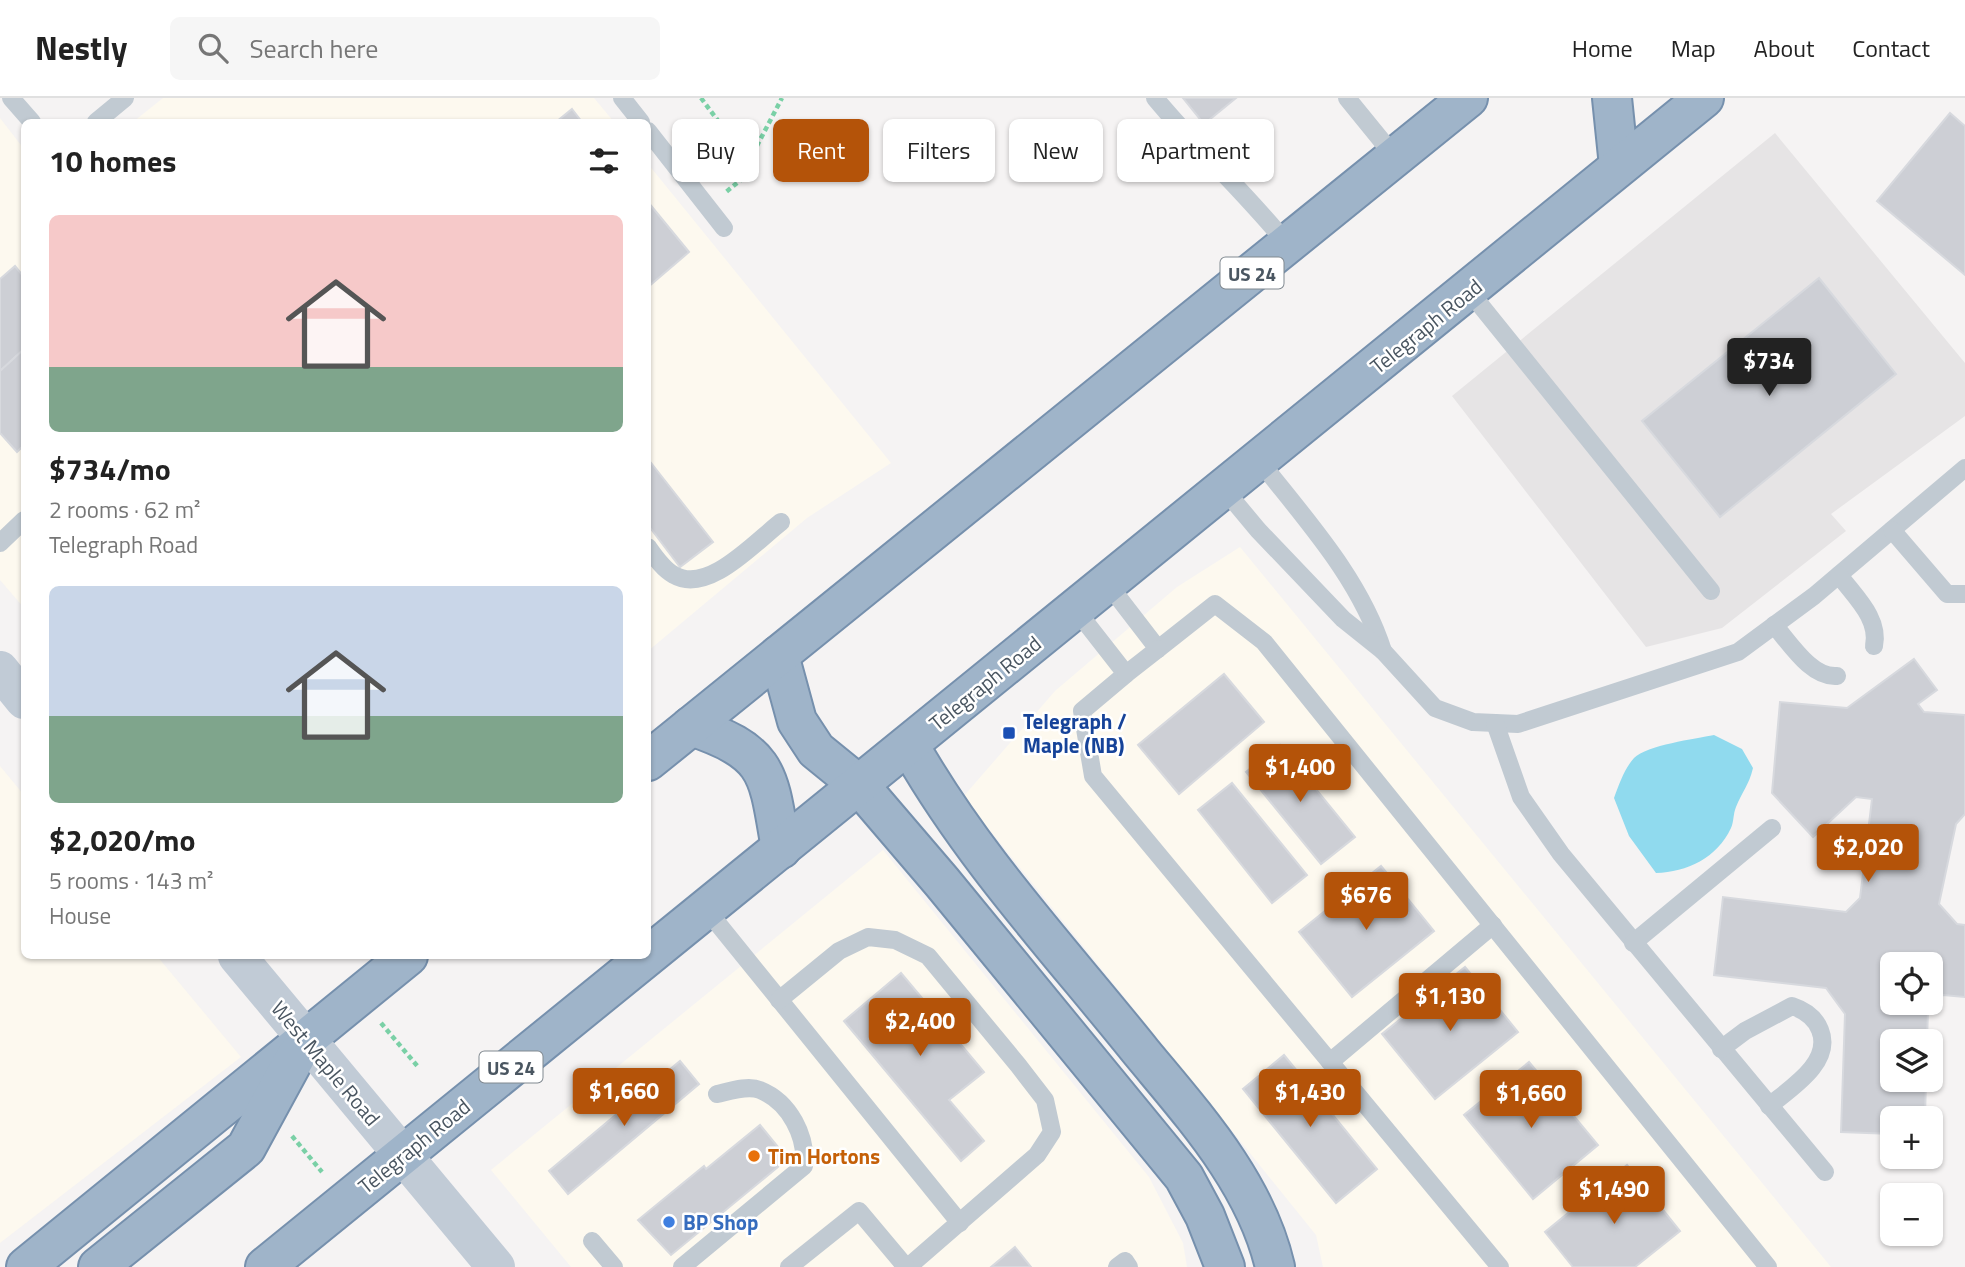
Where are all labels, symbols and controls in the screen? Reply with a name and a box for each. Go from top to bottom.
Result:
search box [170,17,660,80]
text: Nestly [35,23,128,73]
icon: search [194,29,232,67]
text: Search here [250,29,378,68]
text: Home [1572,30,1633,66]
text: Map [1671,30,1716,66]
text: About [1754,30,1814,66]
text: Contact [1852,30,1930,66]
chip: Buy [672,119,759,182]
chip: Rent [773,119,869,182]
chip: Filters [883,119,995,182]
chip: New [1009,119,1103,182]
chip: Apartment [1117,119,1274,182]
text: 10 homes [49,138,176,184]
icon: filters [585,142,623,180]
road number: US 24 [1220,258,1284,288]
icon: home [273,261,399,387]
street label: Telegraph Road [1363,271,1489,381]
pin: $734 [1728,338,1810,398]
text: $734 [1743,343,1795,378]
text: $734/mo [49,446,171,492]
text: 2 rooms · 62 m² [49,492,200,527]
text: Telegraph Road [49,527,198,562]
street label: Telegraph Road [922,628,1048,738]
icon: home [273,632,399,758]
place label: Telegraph / Maple (NB) [1023,705,1127,761]
marker: Telegraph / Maple (NB) [1001,725,1017,741]
pin: $1,400 [1243,744,1357,804]
text: $1,400 [1265,749,1335,784]
text: $2,020/mo [49,817,195,863]
pin: $2,020 [1811,824,1925,884]
text: $2,020 [1833,829,1903,864]
text: 5 rooms · 143 m² [49,863,213,898]
pin: $676 [1325,872,1407,932]
text: $676 [1340,877,1392,912]
text: House [49,898,111,933]
map controls [1880,952,1943,1246]
button: locate [1880,952,1943,1015]
pin: $1,130 [1393,974,1507,1033]
text: $1,130 [1415,978,1485,1013]
street label: West Maple Road [264,993,388,1133]
pin: $2,400 [863,998,977,1058]
text: $2,400 [885,1003,955,1038]
button: layers [1880,1029,1943,1092]
road number: US 24 [480,1051,542,1082]
pin: $1,660 [567,1068,681,1128]
pin: $1,430 [1253,1070,1367,1129]
pin: $1,660 [1474,1070,1588,1130]
text: $1,660 [589,1073,659,1108]
text: $1,430 [1275,1074,1345,1109]
text: $1,660 [1496,1075,1566,1110]
street label: Telegraph Road [351,1091,477,1201]
button: + [1880,1106,1943,1169]
place label: Tim Hortons [768,1140,880,1172]
marker: Tim Hortons [746,1148,762,1164]
pin: $1,490 [1557,1166,1671,1226]
text: $1,490 [1579,1171,1649,1206]
button: − [1880,1183,1943,1246]
place label: BP Shop [683,1206,758,1238]
marker: BP Shop [661,1214,677,1230]

